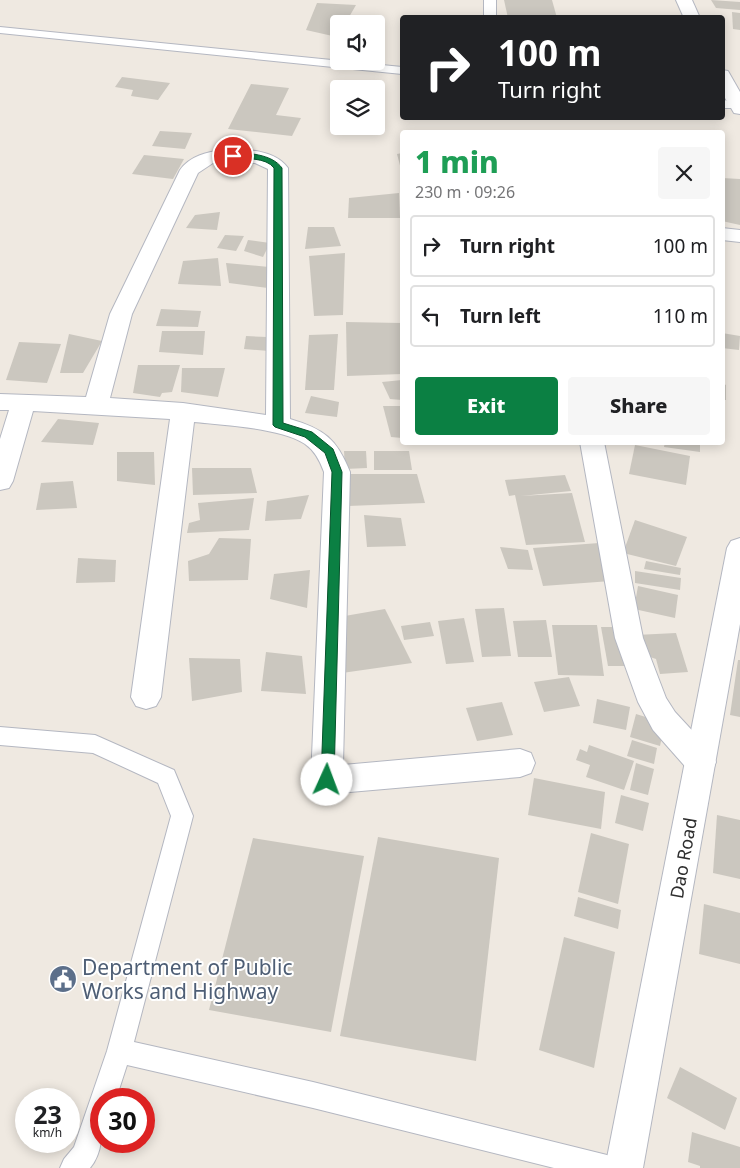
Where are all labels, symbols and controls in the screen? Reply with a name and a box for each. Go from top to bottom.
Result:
map controls [330,15,385,135]
button: sound [330,15,385,70]
text: 100 m [498,29,601,76]
icon: right [415,35,480,100]
text: Turn right [498,74,601,104]
button: layers [330,80,385,135]
pin [212,135,254,177]
text: 1 min [415,141,499,182]
icon: arrive [219,142,247,170]
button: close [658,147,710,199]
text: 230 m · 09:26 [415,181,515,203]
icon: right [417,232,445,260]
text: Turn right [460,233,555,259]
text: 100 m [653,233,708,259]
icon: left [417,302,445,330]
text: Turn left [460,303,541,329]
text: 110 m [653,303,708,329]
button: Exit [415,377,558,435]
button: Share [568,377,710,435]
position arrow [300,753,352,805]
street label: Dao Road [664,816,702,900]
place label: Department of Public Works and Highway [82,953,293,1005]
public building icon: Department of Public Works and Highway [48,964,78,994]
speed limit sign: 30 [90,1088,155,1153]
text: 23 [33,1097,62,1131]
text: km/h [33,1124,62,1141]

